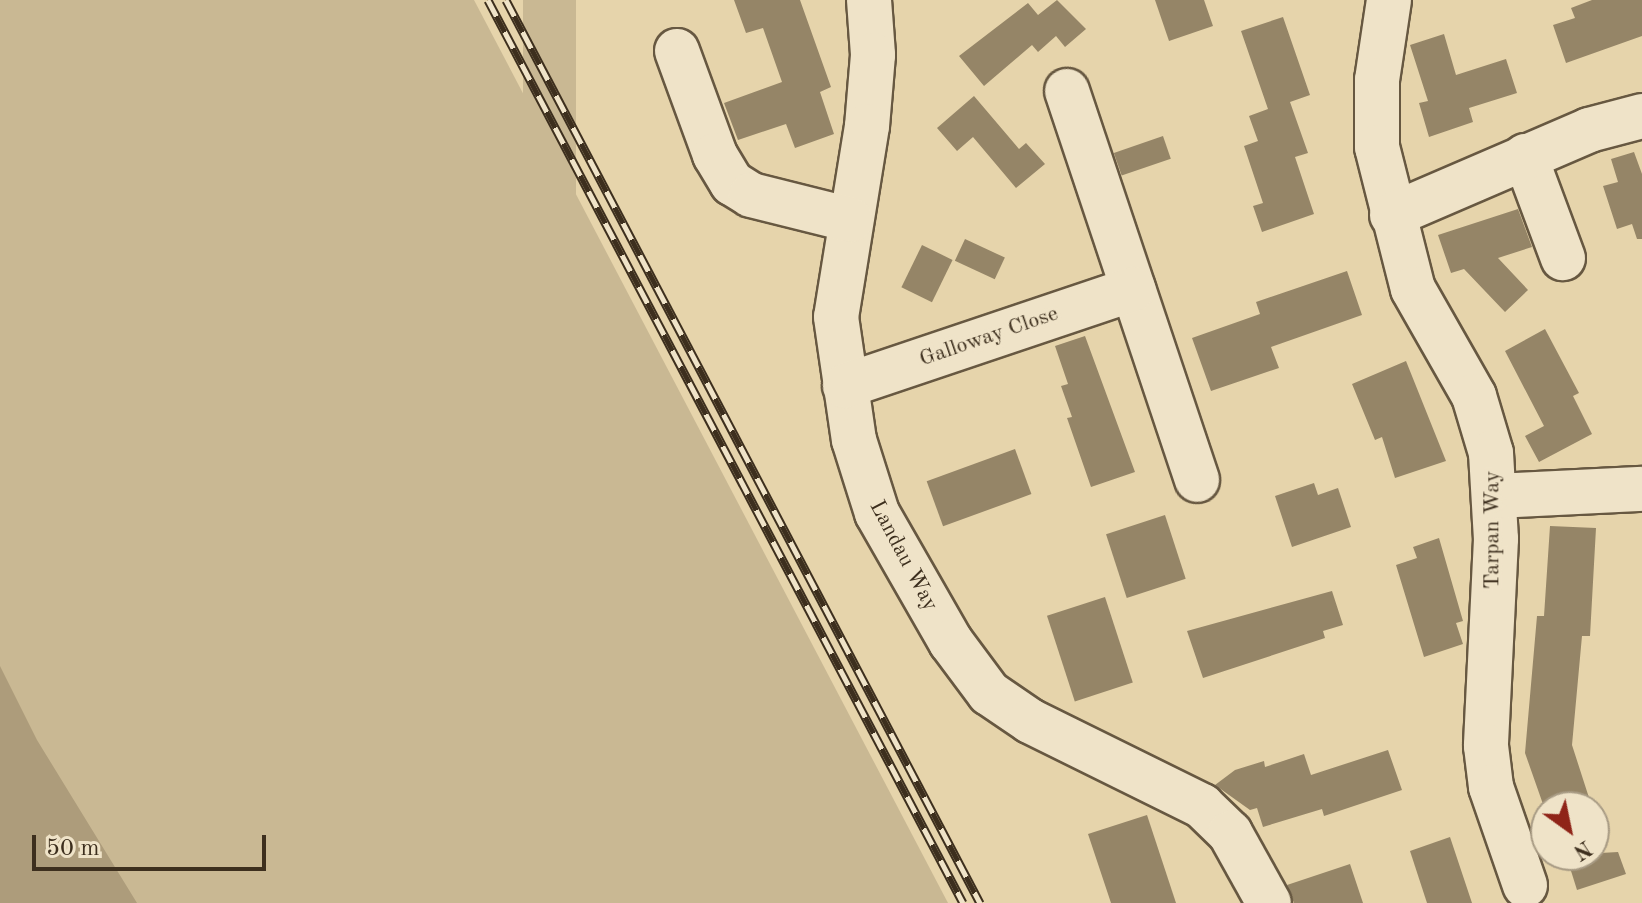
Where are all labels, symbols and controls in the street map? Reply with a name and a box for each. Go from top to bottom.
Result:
street label: Galloway Close [916,301,1062,373]
street label: Tarpan Way [1480,471,1506,589]
street label: Landau Way [863,496,943,616]
north arrow [1530,791,1610,871]
scale bar [36,819,270,869]
text: N [1569,836,1595,863]
text: 50 m [46,837,100,861]

